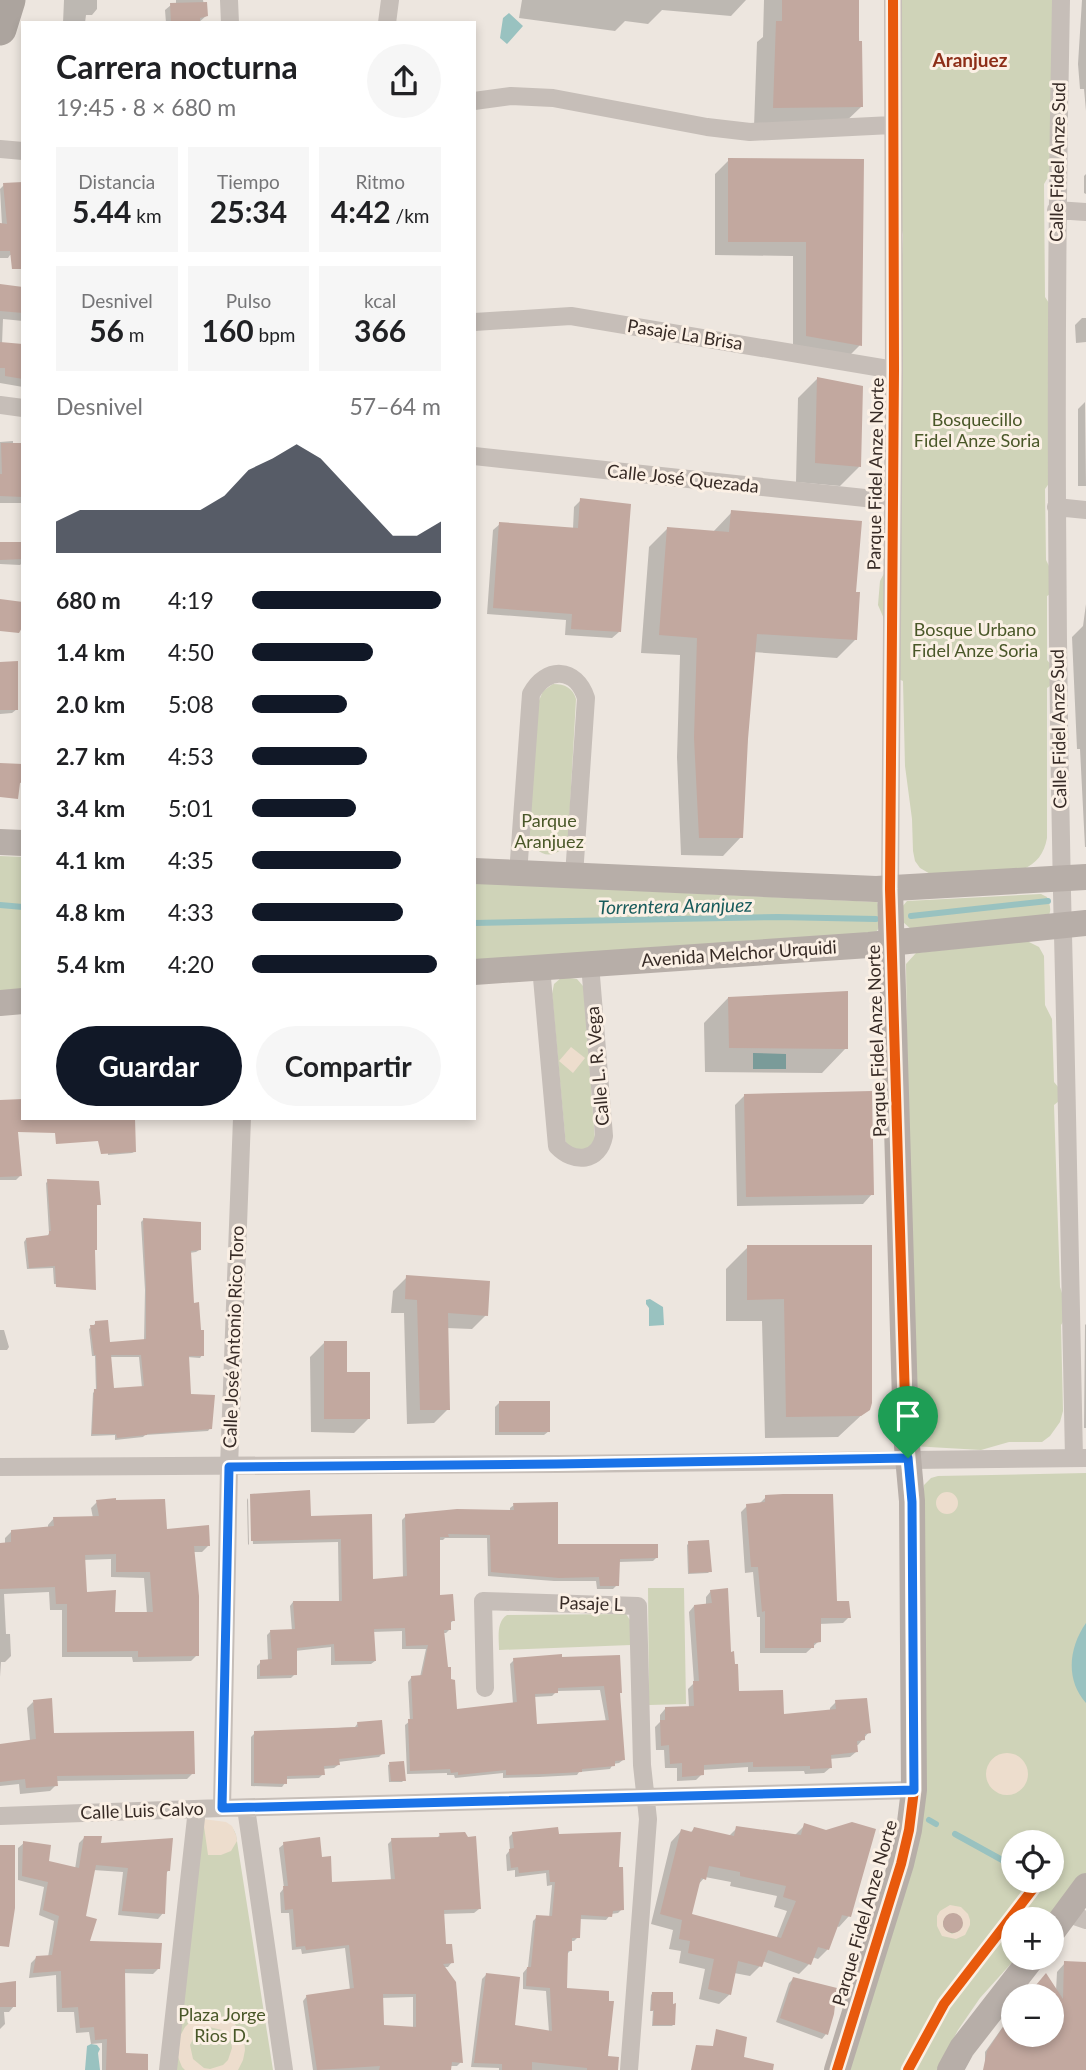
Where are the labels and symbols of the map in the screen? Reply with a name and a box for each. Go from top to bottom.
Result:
district label: Aranjuez [932,48,1008,71]
street label: Calle Fidel Anze Sud [1045,82,1069,242]
street label: Pasaje La Brisa [626,314,744,354]
street label: Parque Fidel Anze Norte [862,378,888,570]
park label: Bosquecillo Fidel Anze Soria [914,408,1040,451]
street label: Calle José Quezada [606,459,760,497]
park label: Bosque Urbano Fidel Anze Soria [912,618,1038,661]
street label: Calle Fidel Anze Sud [1046,649,1070,809]
park label: Parque Aranjuez [514,809,584,852]
water label: Torrentera Aranjuez [598,893,752,918]
street label: Avenida Melchor Urquidi [640,935,837,971]
street label: Parque Fidel Anze Norte [862,944,890,1138]
street label: Calle L. R. Vega [581,1005,613,1127]
street label: Calle José Antonio Rico Toro [218,1225,248,1449]
pin [878,1386,938,1458]
street label: Pasaje L [559,1591,623,1615]
street label: Calle Luis Calvo [80,1797,204,1823]
street label: Parque Fidel Anze Norte [827,1817,901,2008]
park label: Plaza Jorge Rios D. [178,2003,266,2046]

